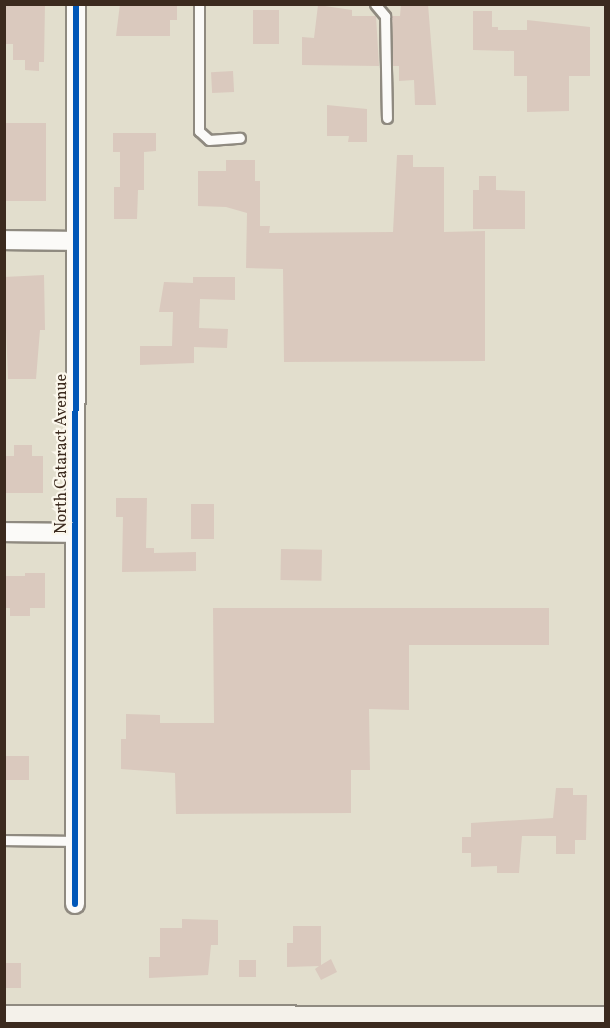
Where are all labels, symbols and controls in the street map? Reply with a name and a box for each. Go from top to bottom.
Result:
street label: North Cataract Avenue [52,374,72,534]

